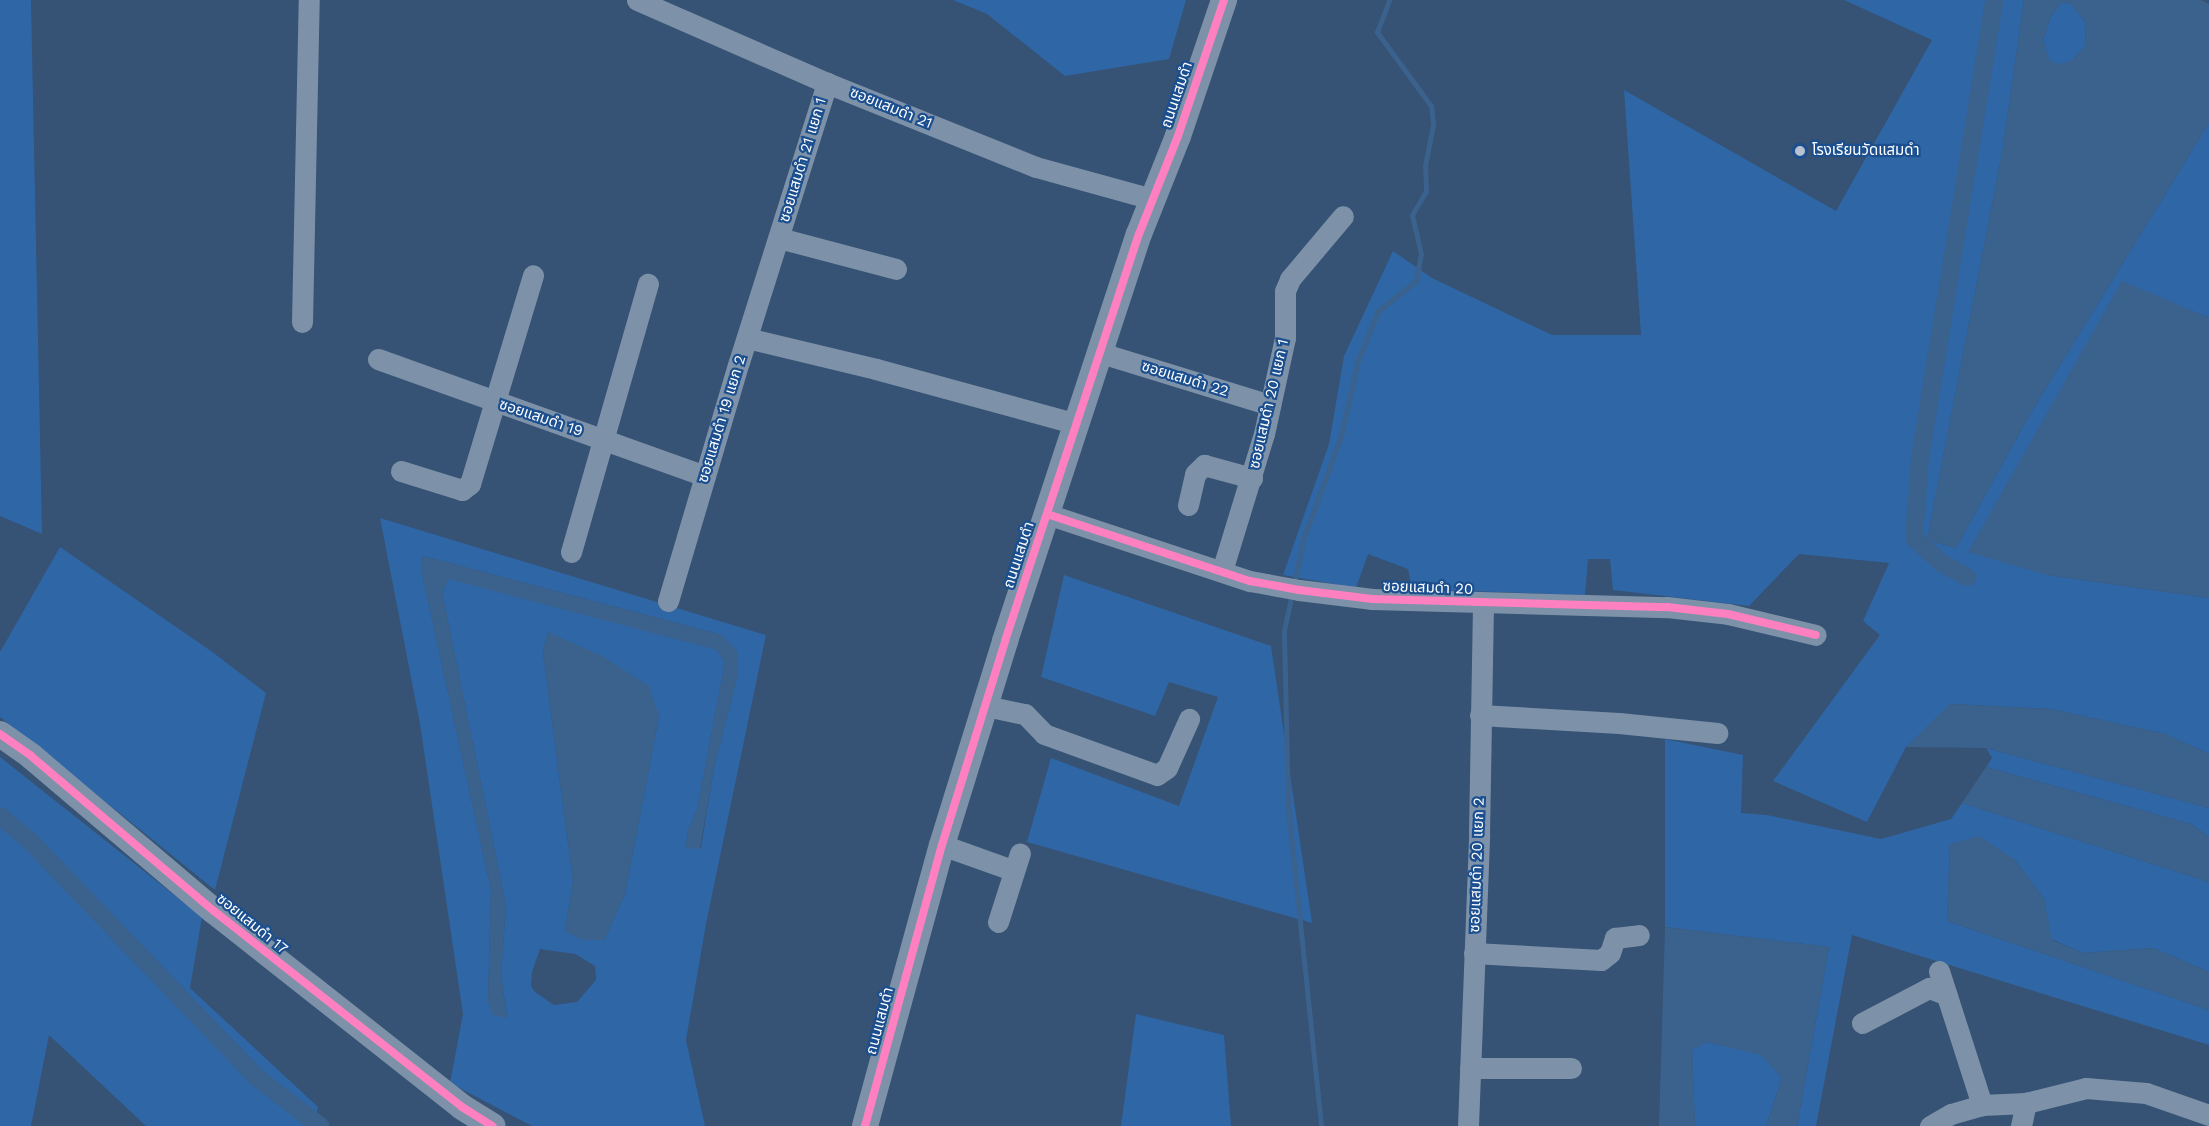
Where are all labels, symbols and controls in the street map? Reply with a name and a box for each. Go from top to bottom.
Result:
street label: ถนนแสมดำ [1157,59,1197,131]
street label: ซอยแสมดำ 21 [847,83,935,133]
street label: ซอยแสมดำ 21 แยก 1 [776,96,830,224]
place label: โรงเรียนวัดแสมดำ [1812,142,1920,160]
marker: โรงเรียนวัดแสมดำ [1793,144,1807,158]
street label: ซอยแสมดำ 20 แยก 1 [1245,337,1293,471]
street label: ซอยแสมดำ 19 แยก 2 [694,353,750,485]
street label: ซอยแสมดำ 22 [1139,357,1231,401]
street label: ซอยแสมดำ 19 [497,395,585,441]
street label: ถนนแสมดำ [1000,519,1038,591]
street label: ซอยแสมดำ 20 [1382,577,1474,599]
street label: ซอยแสมดำ 20 แยก 2 [1466,797,1488,933]
street label: ซอยแสมดำ 17 [213,890,291,958]
street label: ถนนแสมดำ [862,985,898,1057]

